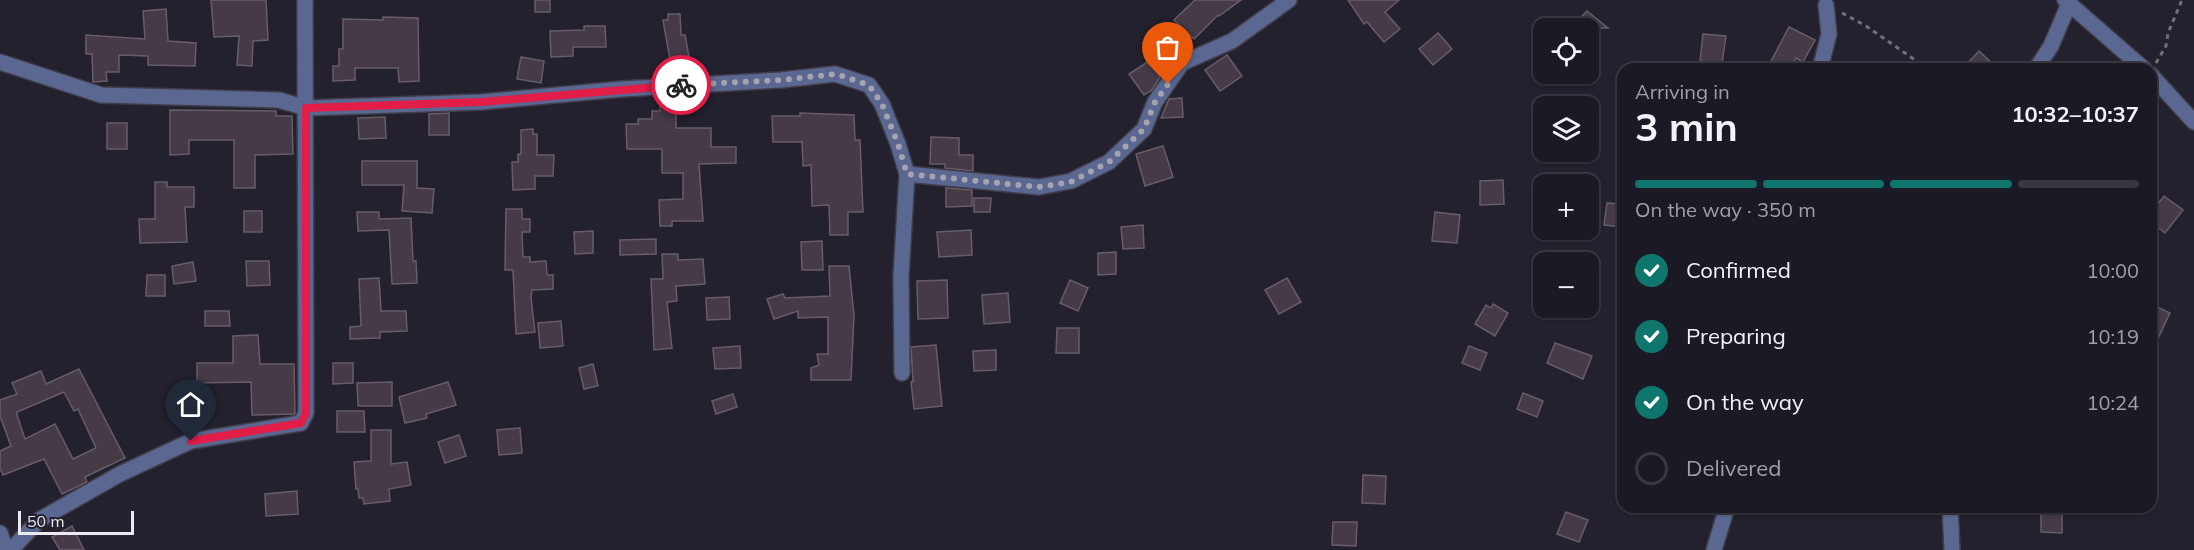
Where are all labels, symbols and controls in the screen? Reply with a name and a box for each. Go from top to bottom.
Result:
map controls [1533,18,1599,318]
button: locate [1533,18,1599,84]
pin [1142,22,1193,84]
icon: bag [1151,31,1184,64]
courier [651,55,711,115]
icon: bike [665,69,698,102]
text: Arriving in [1635,79,1730,104]
button: layers [1533,96,1599,162]
text: 10:32–10:37 [2011,100,2139,128]
text: 3 min [1635,102,1738,151]
button: + [1533,174,1599,240]
text: On the way · 350 m [1635,197,1816,222]
button: − [1533,252,1599,318]
icon: check [1635,254,1668,287]
text: Confirmed [1686,256,1791,284]
text: 10:00 [2086,258,2139,283]
icon: check [1635,320,1668,353]
text: Preparing [1686,322,1786,350]
text: 10:19 [2086,324,2139,349]
pin [165,379,216,441]
icon: check [1635,386,1668,419]
icon: home [174,388,207,421]
text: On the way [1686,388,1804,416]
text: 10:24 [2086,390,2139,415]
text: Delivered [1686,454,1781,482]
scale bar [18,508,134,536]
text: 50 m [27,511,64,531]

